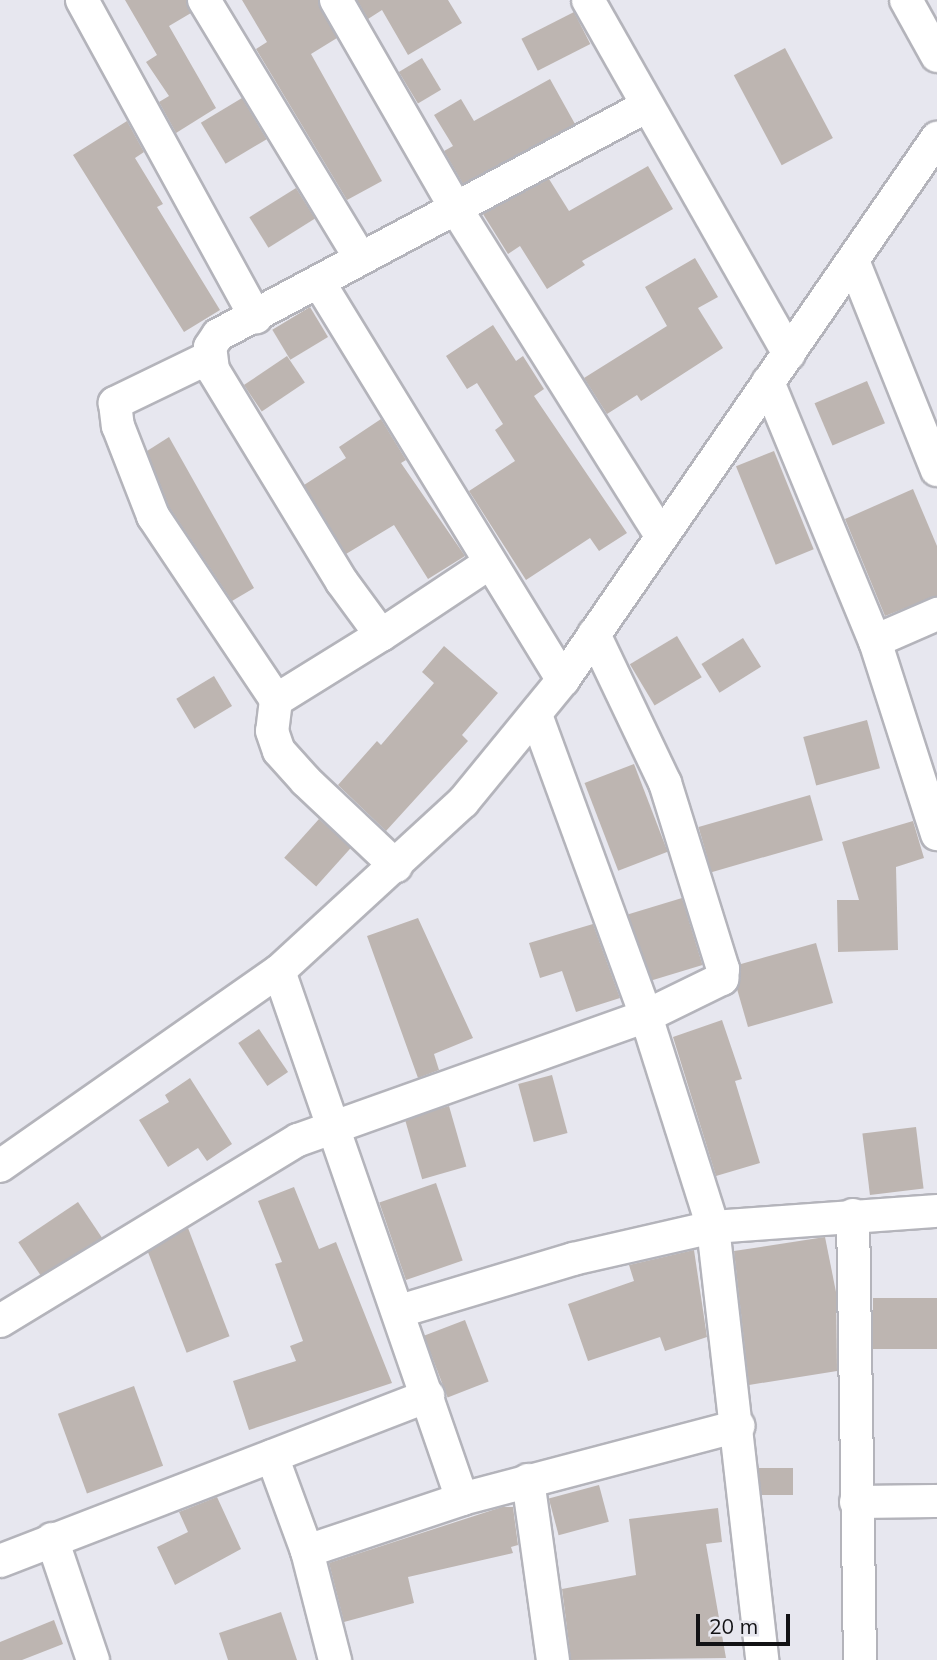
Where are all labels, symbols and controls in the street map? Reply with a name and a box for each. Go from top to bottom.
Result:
scale bar [699,1600,794,1644]
text: 20 m [709,1613,758,1639]

